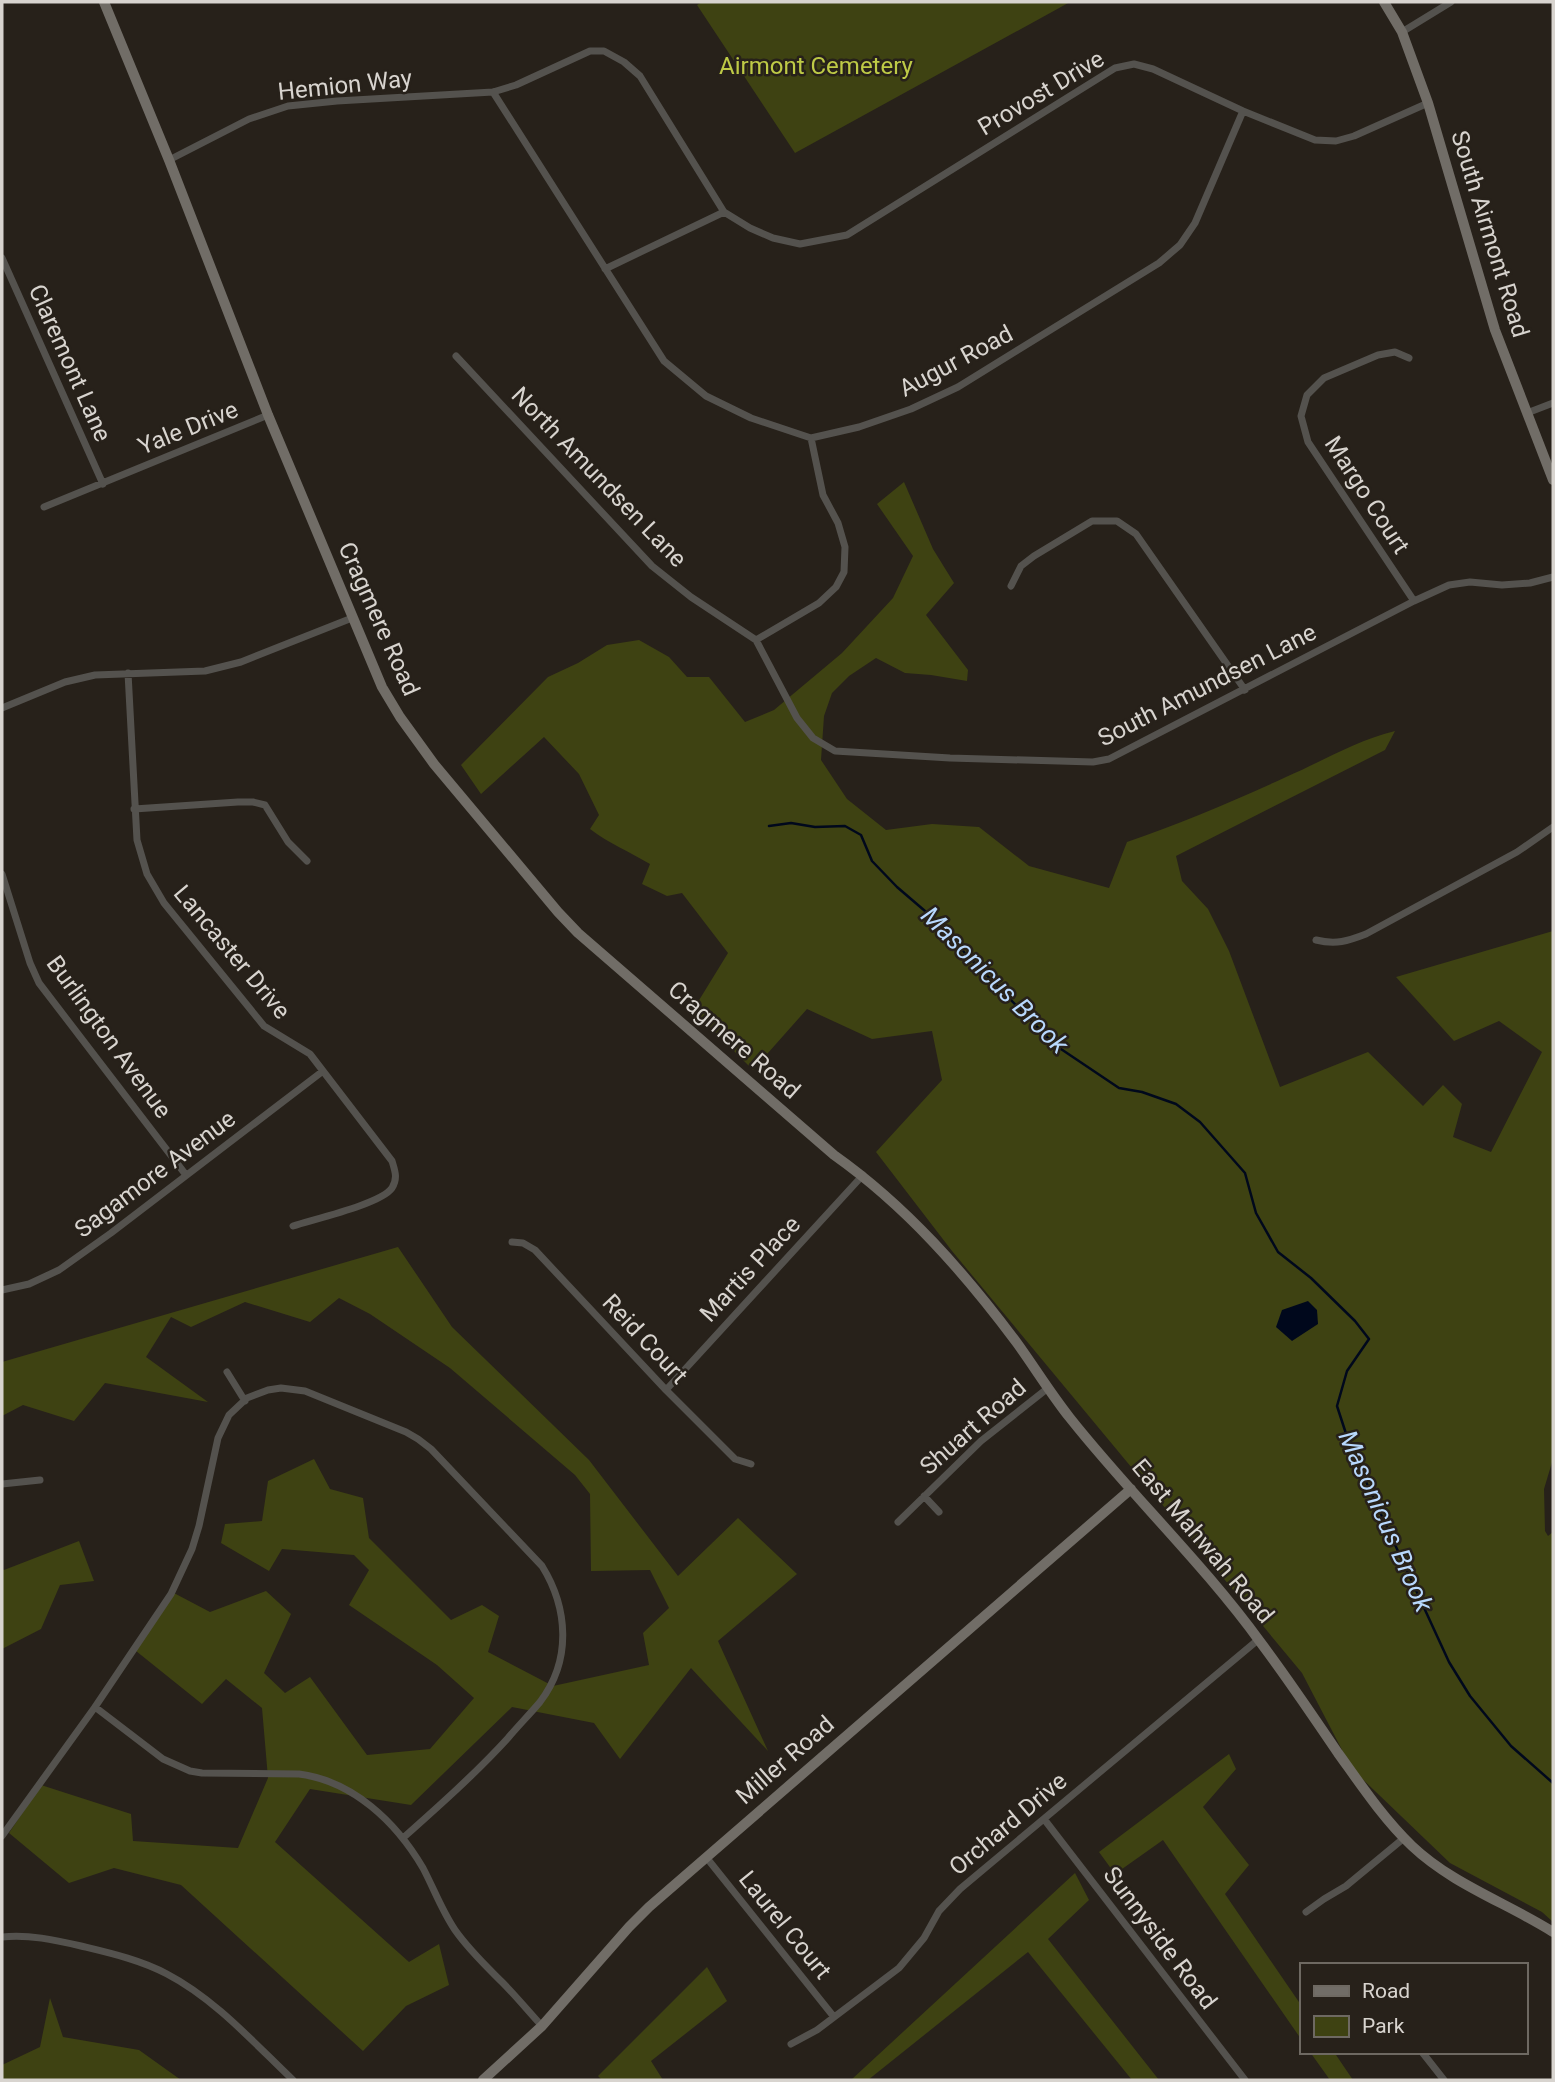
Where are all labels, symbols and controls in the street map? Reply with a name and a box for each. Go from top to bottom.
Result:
street label: Provost Drive [973,44,1109,142]
park label: Airmont Cemetery [719,52,914,80]
street label: Hemion Way [277,64,414,106]
street label: South Airmont Road [1445,127,1535,341]
street label: Claremont Lane [23,280,117,446]
street label: Augur Road [894,319,1018,403]
street label: North Amundsen Lane [506,381,692,573]
street label: Yale Drive [134,395,242,461]
street label: Margo Court [1319,431,1415,559]
street label: Cragmere Road [333,538,425,700]
street label: South Amundsen Lane [1093,618,1321,752]
street label: Lancaster Drive [168,879,296,1025]
water label: Masonicus Brook [915,900,1075,1060]
street label: Burlington Avenue [41,950,177,1124]
street label: Cragmere Road [662,975,806,1105]
street label: Sagamore Avenue [69,1105,241,1243]
street label: Martis Place [694,1210,806,1328]
street label: Reid Court [597,1289,694,1390]
street label: Shuart Road [914,1373,1032,1481]
water label: Masonicus Brook [1333,1426,1440,1617]
street label: East Mahwah Road [1126,1453,1280,1629]
street label: Miller Road [730,1710,840,1810]
street label: Orchard Drive [944,1767,1072,1881]
street label: Sunnyside Road [1097,1861,1223,2015]
street label: Laurel Court [733,1865,837,1985]
legend [1300,1963,1527,2054]
text: Road [1362,1979,1410,2003]
text: Park [1362,2014,1405,2038]

